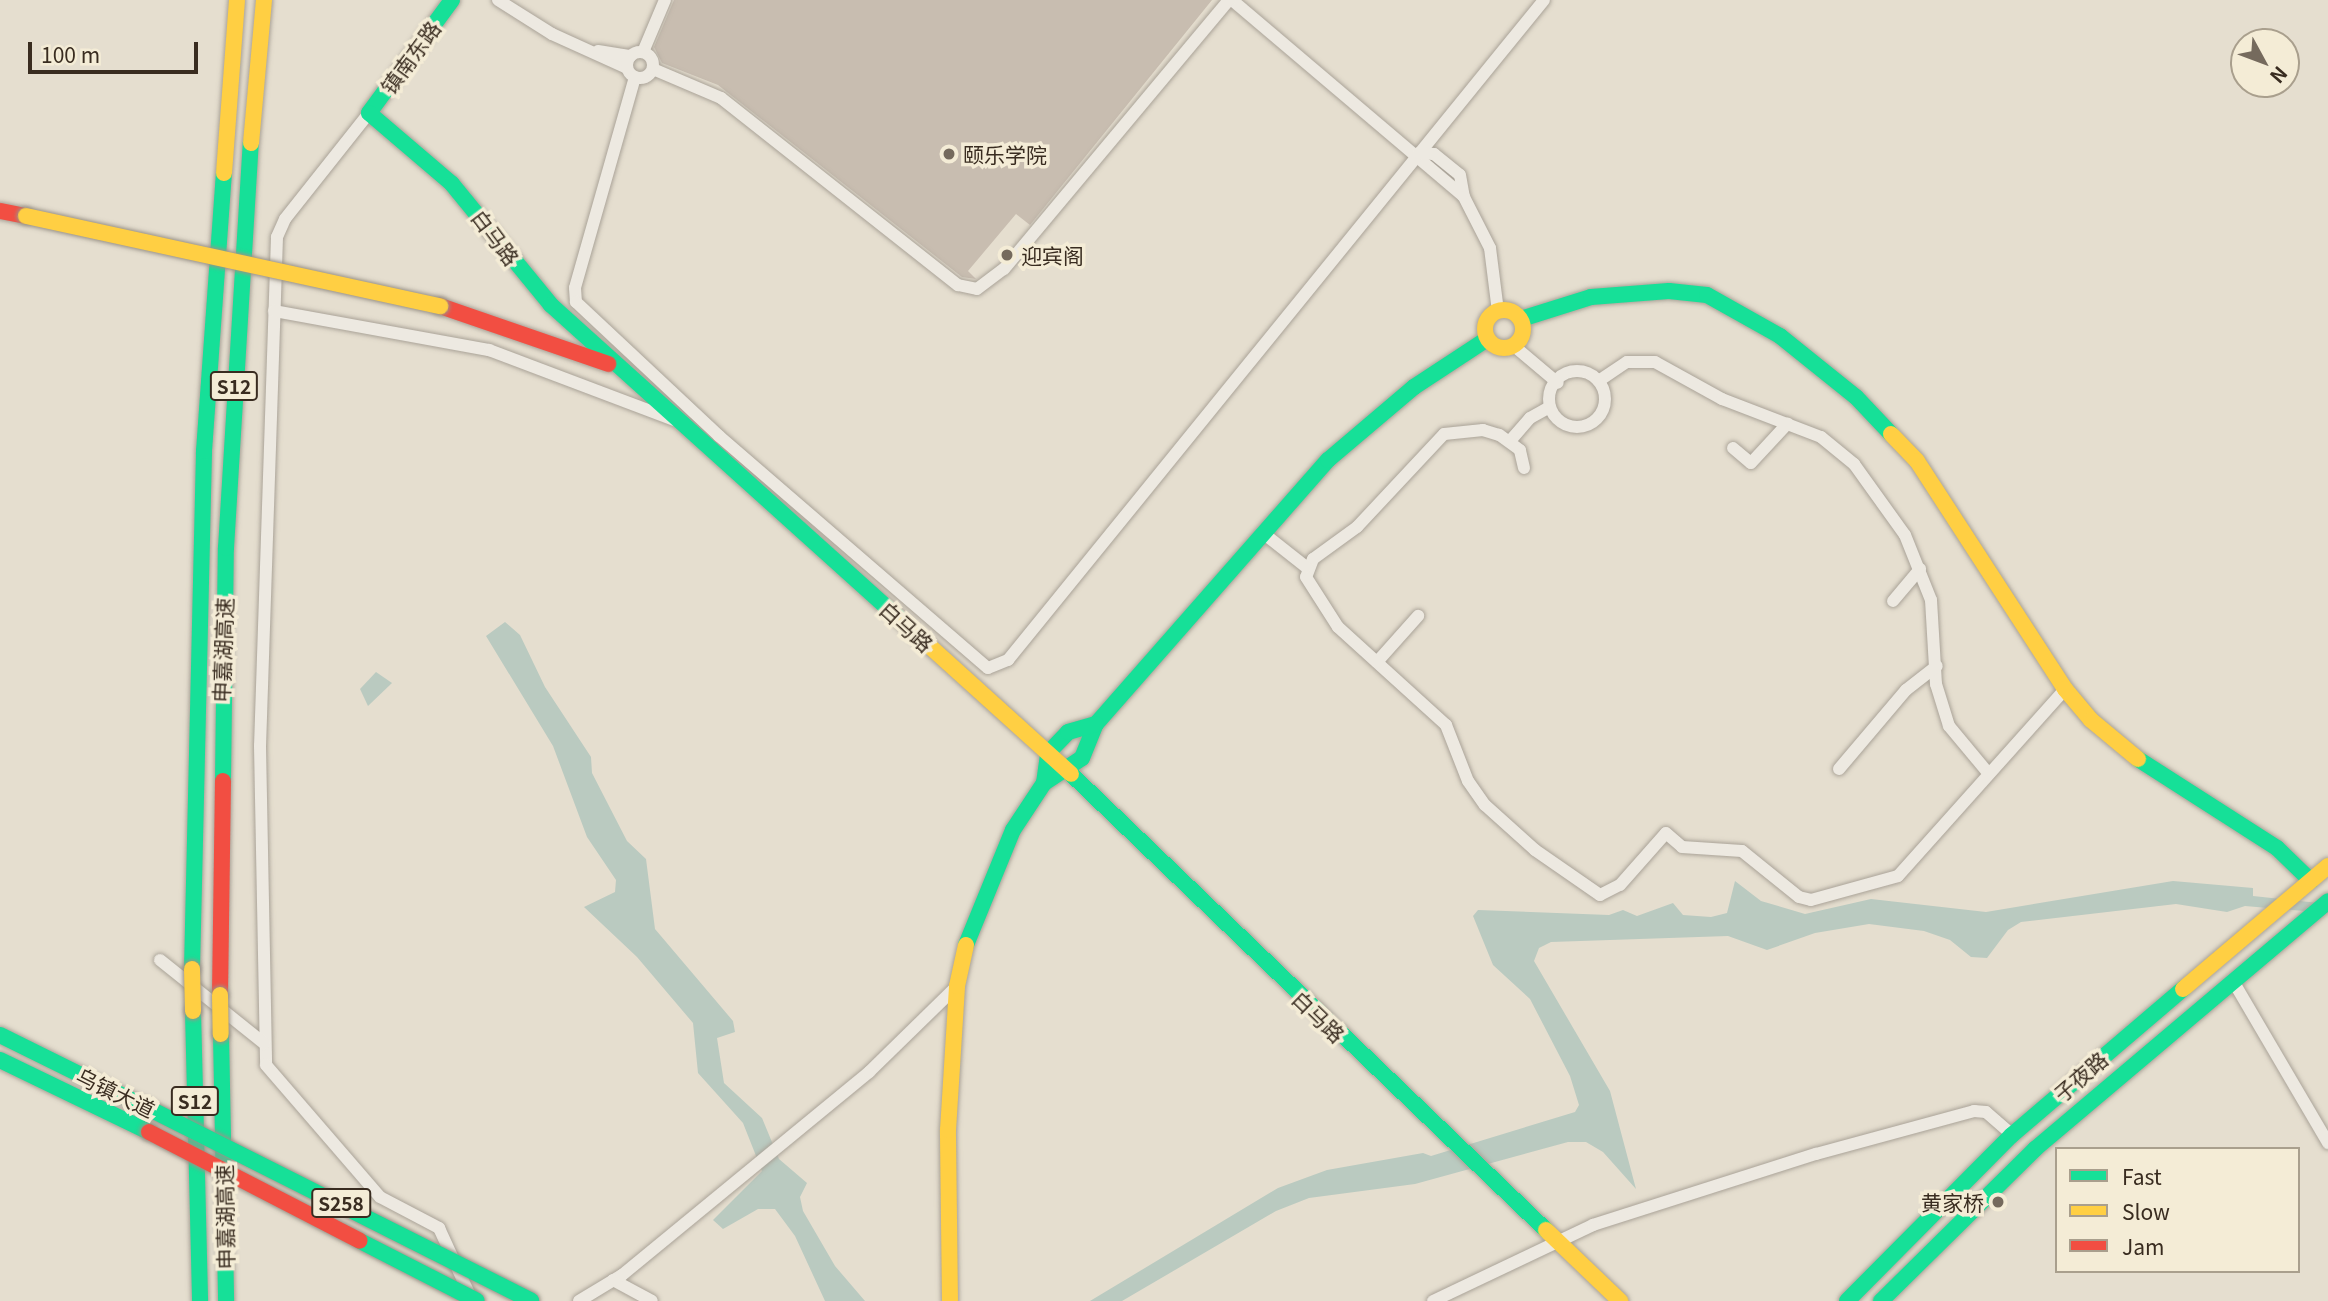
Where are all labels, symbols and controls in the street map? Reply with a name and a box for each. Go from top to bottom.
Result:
street label: 镇南东路 [375,16,445,98]
scale bar [32,28,201,72]
north arrow [2230,28,2300,98]
text: 100 m [41,39,100,69]
text: N [2265,62,2295,90]
place label: 颐乐学院 [963,141,1047,167]
marker: 颐乐学院 [941,146,957,162]
street label: 白马路 [467,204,525,270]
place label: 迎宾阁 [1021,242,1084,268]
marker: 迎宾阁 [999,247,1015,263]
road number: S12 [210,370,258,402]
street label: 白马路 [875,596,939,656]
street label: 申嘉湖高速 [208,597,236,703]
street label: 白马路 [1288,985,1350,1047]
street label: 子夜路 [2048,1046,2112,1106]
street label: 乌镇大道 [73,1062,159,1122]
road number: S12 [170,1086,220,1116]
legend [2055,1147,2300,1273]
text: Fast [2122,1161,2162,1191]
street label: 申嘉湖高速 [210,1164,238,1270]
road number: S258 [311,1188,371,1218]
place label: 黄家桥 [1921,1189,1984,1215]
marker: 黄家桥 [1990,1194,2006,1210]
text: Slow [2122,1196,2170,1226]
text: Jam [2122,1231,2165,1261]

